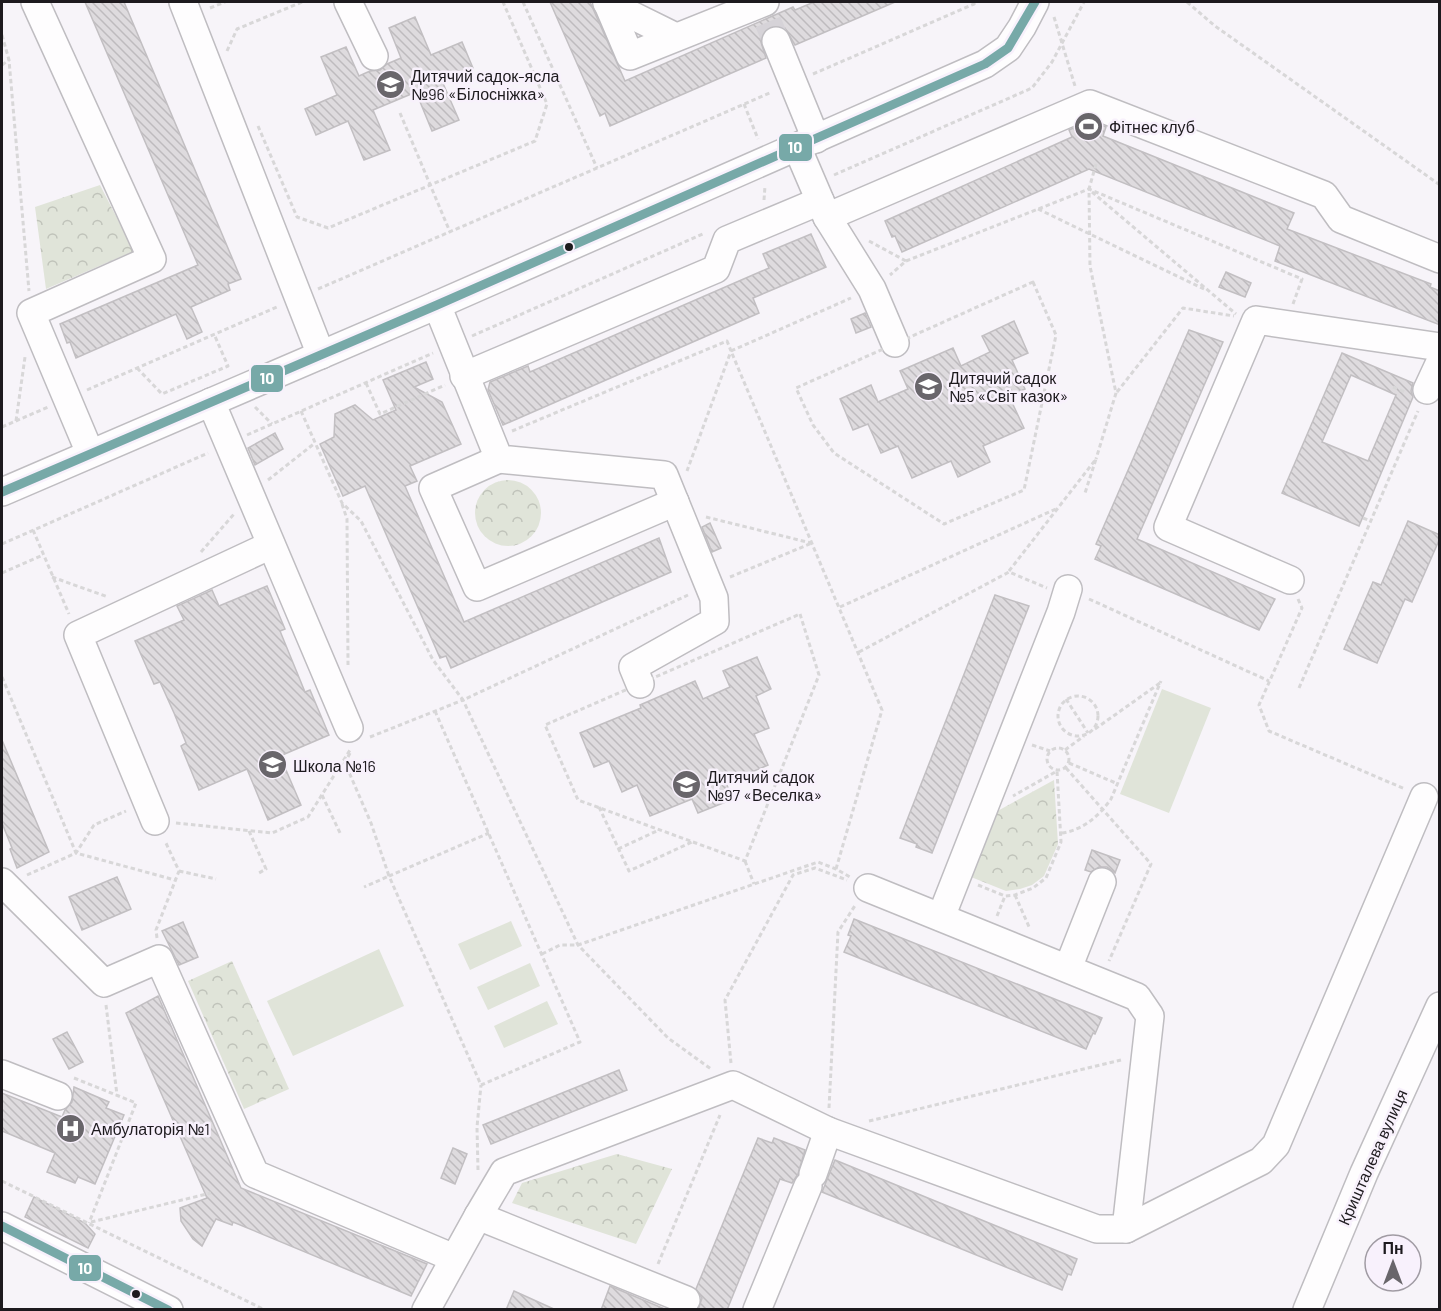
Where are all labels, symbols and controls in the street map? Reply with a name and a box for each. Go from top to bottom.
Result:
place label: Дитячий садок-ясла №96 «Білосніжка» [411,66,560,103]
school or university icon: Дитячий садок-ясла №96 «Білосніжка» [374,68,406,100]
sports icon: Фітнес клуб [1072,110,1104,142]
place label: Фітнес клуб [1109,117,1195,136]
line badge: 10 [778,133,813,162]
text: 10 [788,137,802,156]
unlabelled marker [563,241,575,253]
line badge: 10 [250,364,284,393]
text: 10 [260,368,274,387]
place label: Дитячий садок №5 «Світ казок» [949,368,1068,405]
school or university icon: Дитячий садок №5 «Світ казок» [912,370,944,402]
school or university icon: Школа №16 [256,749,288,781]
place label: Школа №16 [293,756,376,775]
place label: Дитячий садок №97 «Веселка» [707,767,822,804]
school or university icon: Дитячий садок №97 «Веселка» [670,769,702,801]
street label: Кришталева вулиця [1334,1086,1410,1228]
hospital icon: Амбулаторія №1 [54,1112,86,1144]
place label: Амбулаторія №1 [91,1119,210,1138]
north arrow [1363,1233,1423,1293]
text: Пн [1382,1238,1404,1257]
line badge: 10 [68,1254,102,1282]
text: 10 [78,1258,92,1277]
unlabelled marker [130,1288,142,1300]

